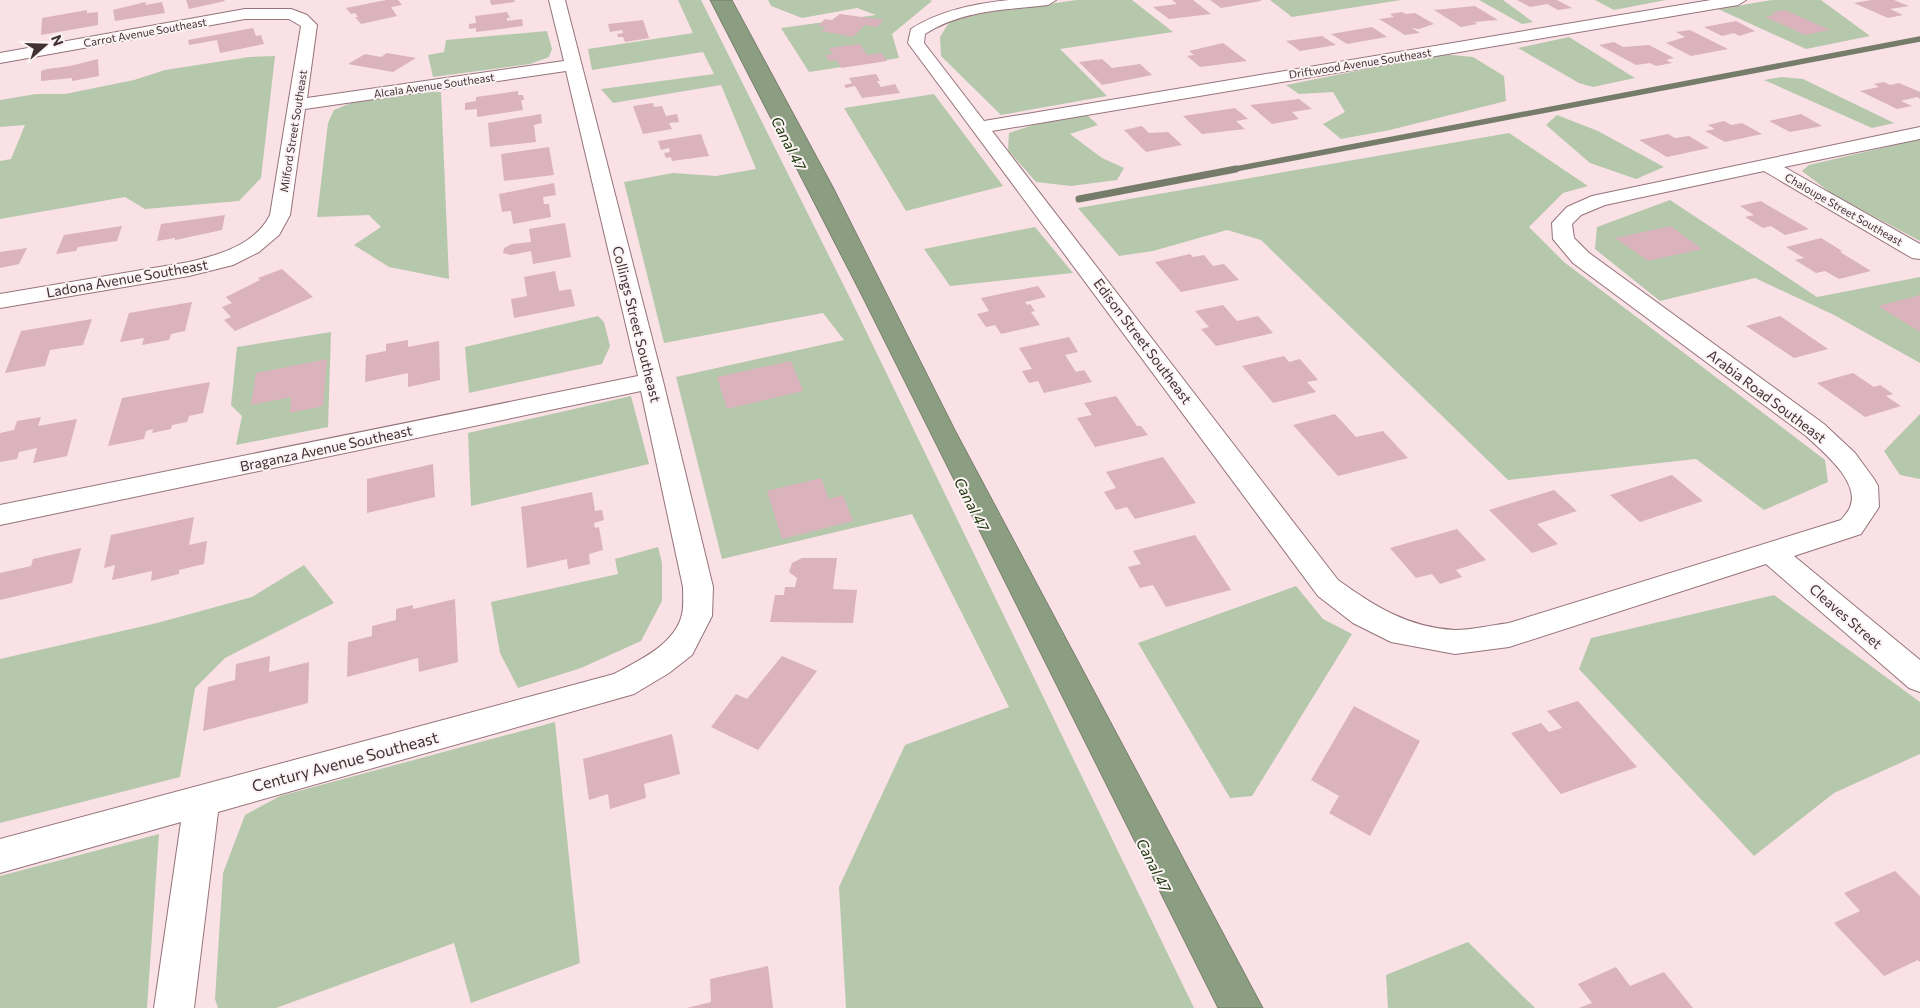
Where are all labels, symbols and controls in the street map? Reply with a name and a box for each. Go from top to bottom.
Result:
street label: Carrot Avenue Southeast [82,15,208,49]
north arrow [20,20,70,70]
text: N [48,33,67,48]
street label: Driftwood Avenue Southeast [1288,45,1433,81]
street label: Milford Street Southeast [277,68,309,193]
street label: Alcala Avenue Southeast [373,70,496,100]
water label: Canal 47 [768,113,811,174]
street label: Chaloupe Street Southeast [1783,170,1906,248]
street label: Collings Street Southeast [609,244,665,404]
street label: Ladona Avenue Southeast [45,255,210,301]
street label: Edison Street Southeast [1090,275,1196,407]
street label: Arabia Road Southeast [1704,346,1830,446]
street label: Braganza Avenue Southeast [238,421,414,475]
water label: Canal 47 [951,474,994,535]
street label: Cleaves Street [1806,580,1886,652]
street label: Century Avenue Southeast [250,727,441,795]
water label: Canal 47 [1133,835,1176,896]

